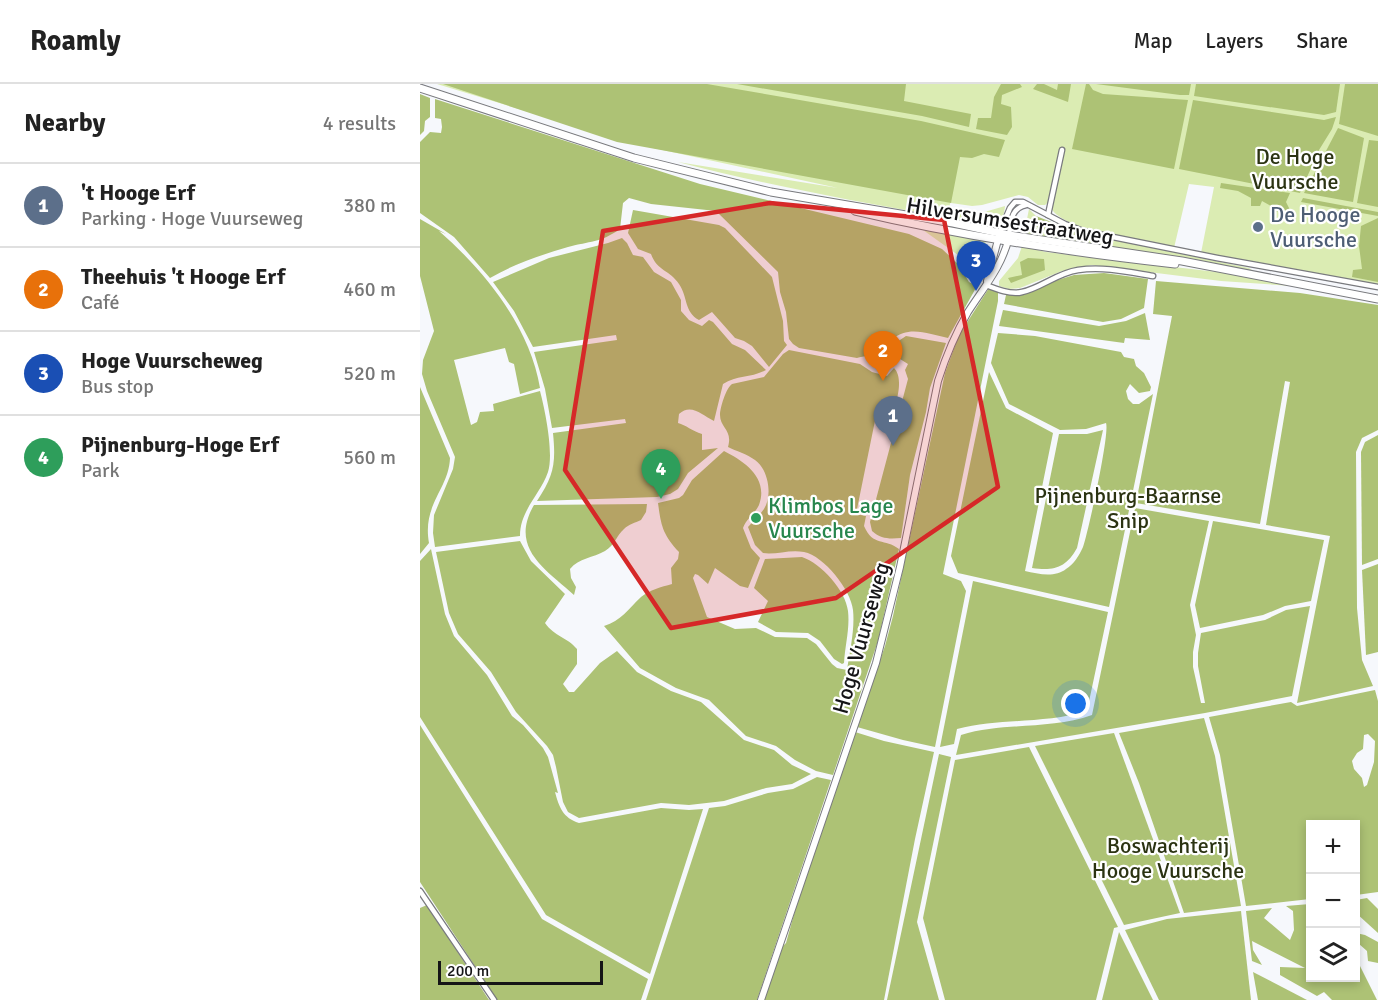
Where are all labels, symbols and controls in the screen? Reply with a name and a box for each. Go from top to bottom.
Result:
text: Roamly [30,24,121,58]
text: Map [1134,28,1172,54]
text: Layers [1205,28,1263,54]
text: Share [1296,28,1348,54]
text: Nearby [24,107,105,139]
text: 4 results [323,111,396,136]
park label: De Hoge Vuursche [1251,143,1339,195]
text: 't Hooge Erf [81,179,195,206]
street label: Hilversumsestraatweg [905,191,1115,251]
text: 1 [38,193,49,218]
text: 380 m [343,193,396,218]
place label: De Hooge Vuursche [1270,201,1360,253]
text: Parking · Hoge Vuurseweg [81,206,303,231]
marker: De Hooge Vuursche [1251,220,1265,234]
pin: 3 [956,242,996,291]
text: Theehuis 't Hooge Erf [81,263,285,290]
text: 2 [38,277,49,302]
text: 460 m [343,277,396,302]
text: Café [81,290,120,315]
pin: 2 [864,332,902,381]
text: Hoge Vuurscheweg [81,347,263,374]
text: 3 [38,361,49,386]
text: 520 m [343,361,396,386]
text: Bus stop [81,374,154,399]
pin: 1 [874,396,912,446]
text: Pijnenburg-Hoge Erf [81,431,279,458]
text: 4 [38,445,49,470]
text: 560 m [343,445,396,470]
pin: 4 [642,450,680,499]
text: Park [81,458,119,483]
park label: Pijnenburg-Baarnse Snip [1035,482,1221,534]
place label: Klimbos Lage Vuursche [768,492,893,544]
marker: Klimbos Lage Vuursche [749,511,763,525]
street label: Hoge Vuurseweg [826,559,896,717]
your location [1061,689,1090,718]
map controls [1306,820,1360,982]
button: + [1306,820,1360,874]
park label: Boswachterij Hooge Vuursche [1092,832,1244,884]
button: − [1306,874,1360,928]
button: layers [1306,928,1360,982]
scale bar [438,958,603,986]
text: 200 m [447,961,489,981]

